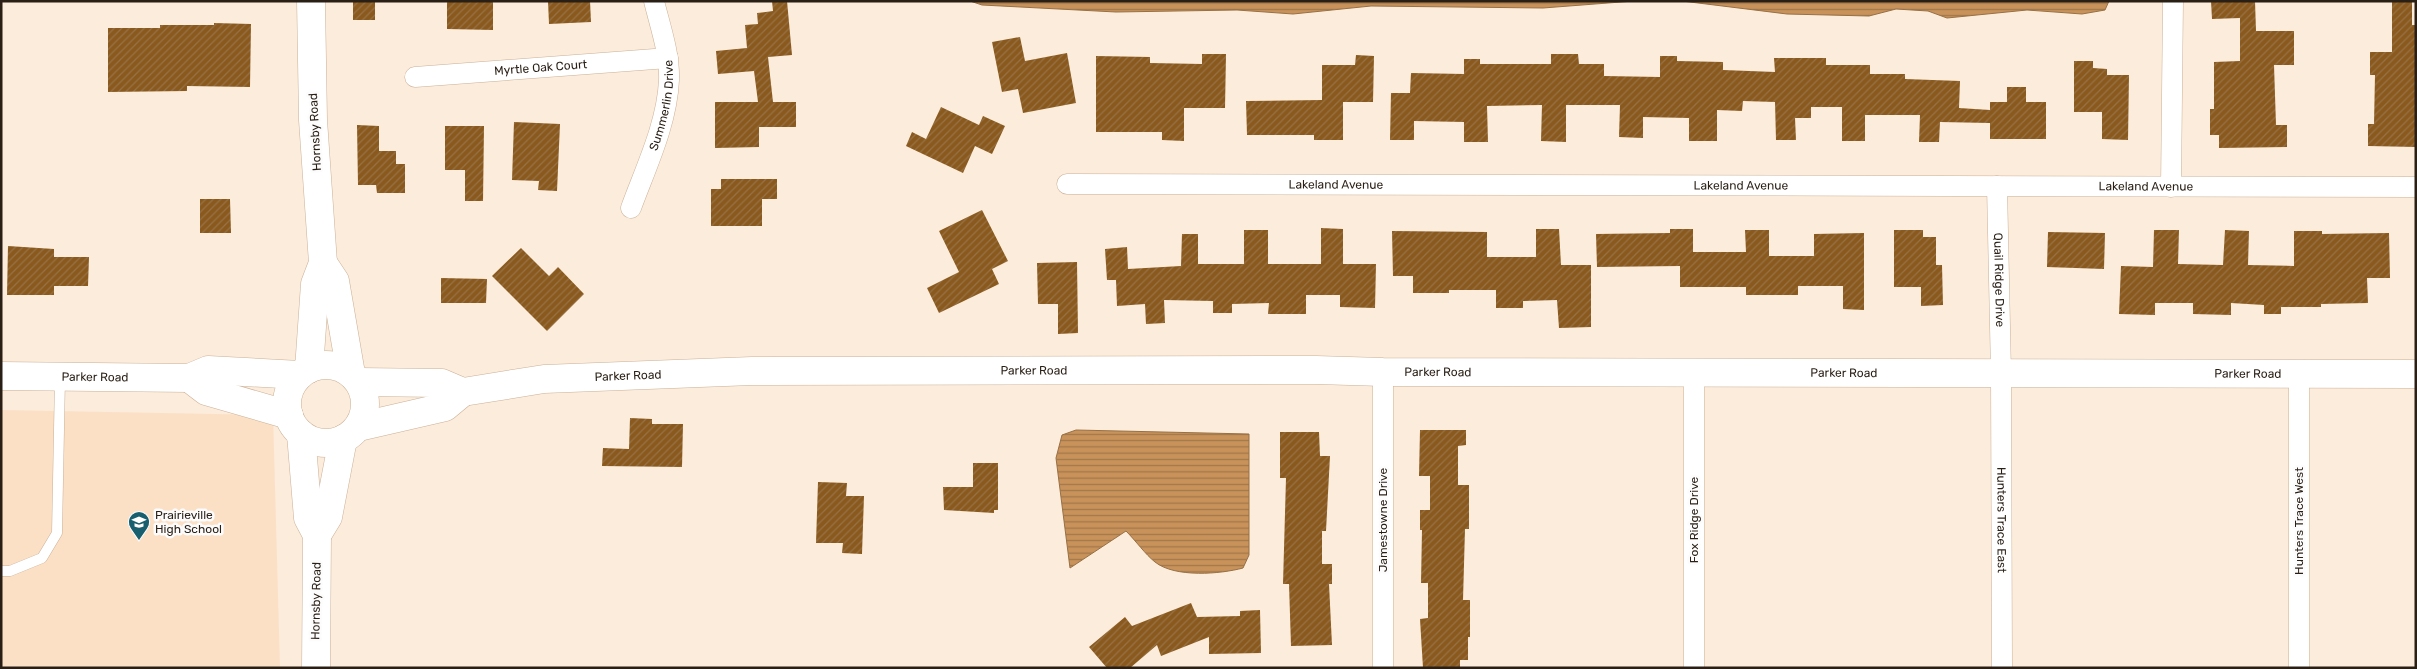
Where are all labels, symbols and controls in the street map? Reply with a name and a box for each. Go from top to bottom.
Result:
street label: Myrtle Oak Court [494,57,588,78]
street label: Summerlin Drive [646,59,676,153]
street label: Hornsby Road [306,93,324,171]
street label: Lakeland Avenue [1289,177,1384,192]
street label: Lakeland Avenue [1694,178,1789,193]
street label: Lakeland Avenue [2099,179,2194,194]
street label: Quail Ridge Drive [1991,233,2007,328]
street label: Parker Road [1000,363,1068,378]
street label: Parker Road [1404,365,1472,379]
street label: Parker Road [1810,366,1878,380]
street label: Parker Road [594,367,662,384]
street label: Parker Road [2214,367,2281,381]
street label: Parker Road [61,370,129,384]
street label: Jamestowne Drive [1376,467,1390,572]
street label: Hunters Trace East [1994,467,2009,573]
street label: Hunters Trace West [2292,467,2306,575]
street label: Fox Ridge Drive [1687,476,1701,563]
place label: Prairieville High School [155,508,222,536]
school or university icon: Prairieville High School [127,510,151,541]
street label: Hornsby Road [308,562,324,640]

